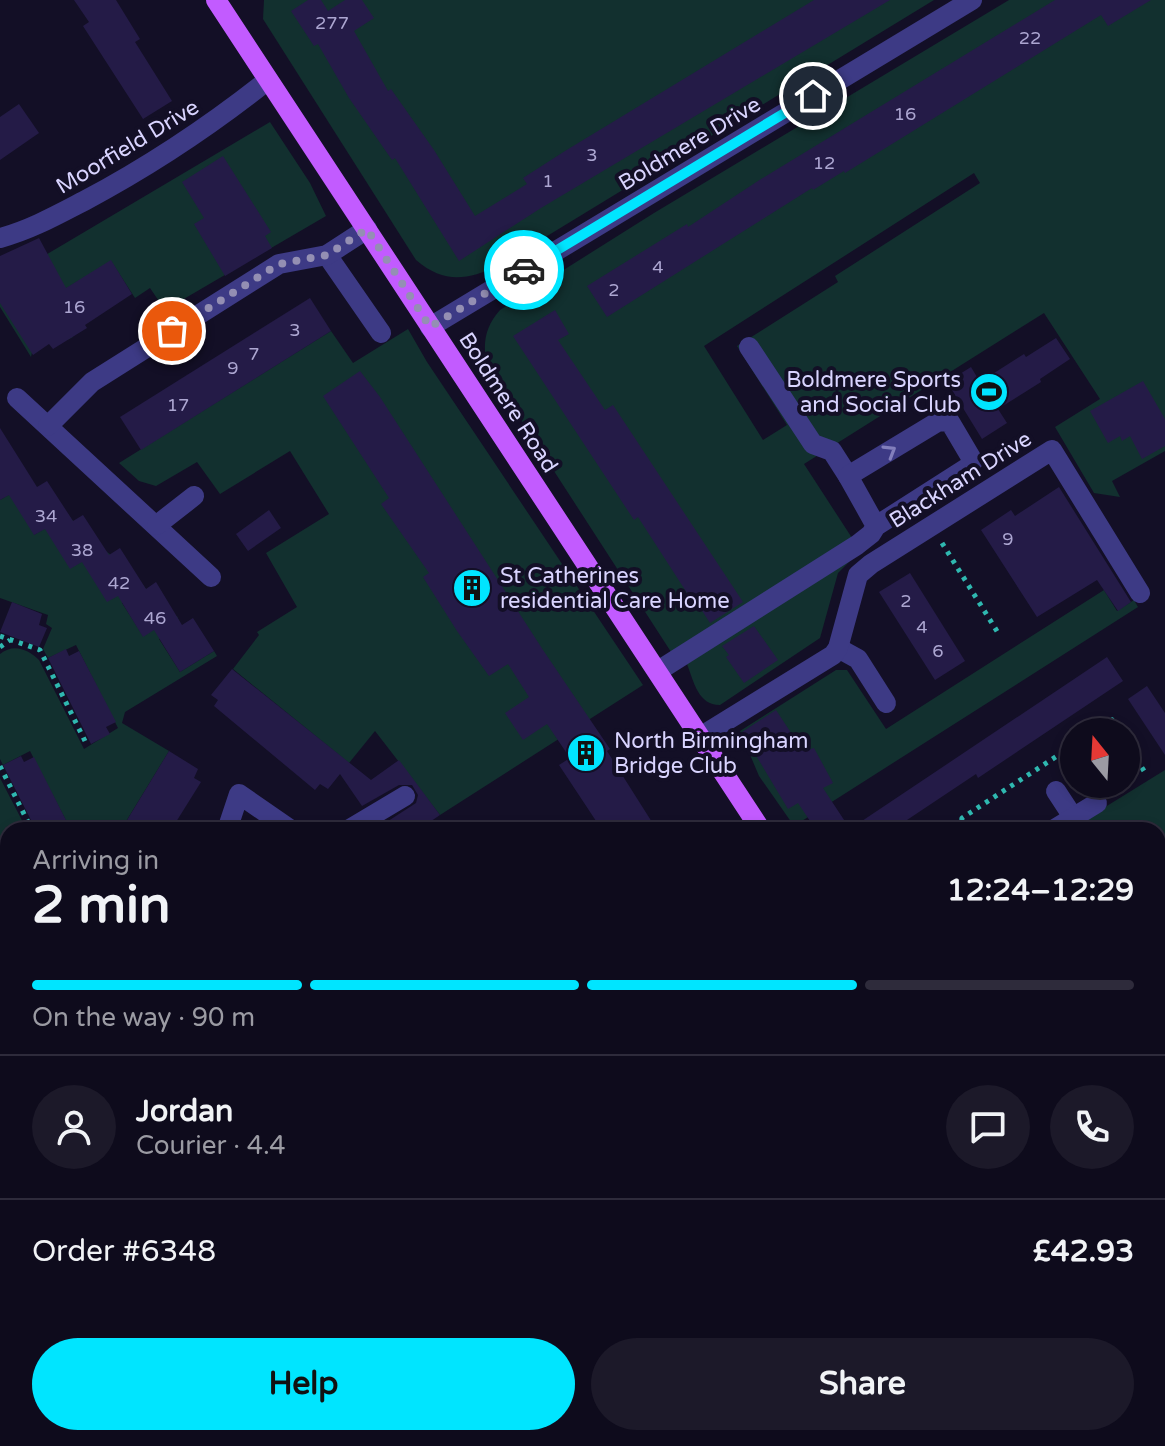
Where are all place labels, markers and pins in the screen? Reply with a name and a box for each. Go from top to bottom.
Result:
pin [779,62,847,130]
pin [138,297,206,365]
place label: Boldmere Sports and Social Club [786,367,961,418]
sports icon: Boldmere Sports and Social Club [968,371,1010,413]
place label: St Catherines residential Care Home [500,563,730,614]
building icon: St Catherines residential Care Home [451,567,493,609]
place label: North Birmingham Bridge Club [614,728,809,779]
building icon: North Birmingham Bridge Club [565,732,607,774]

